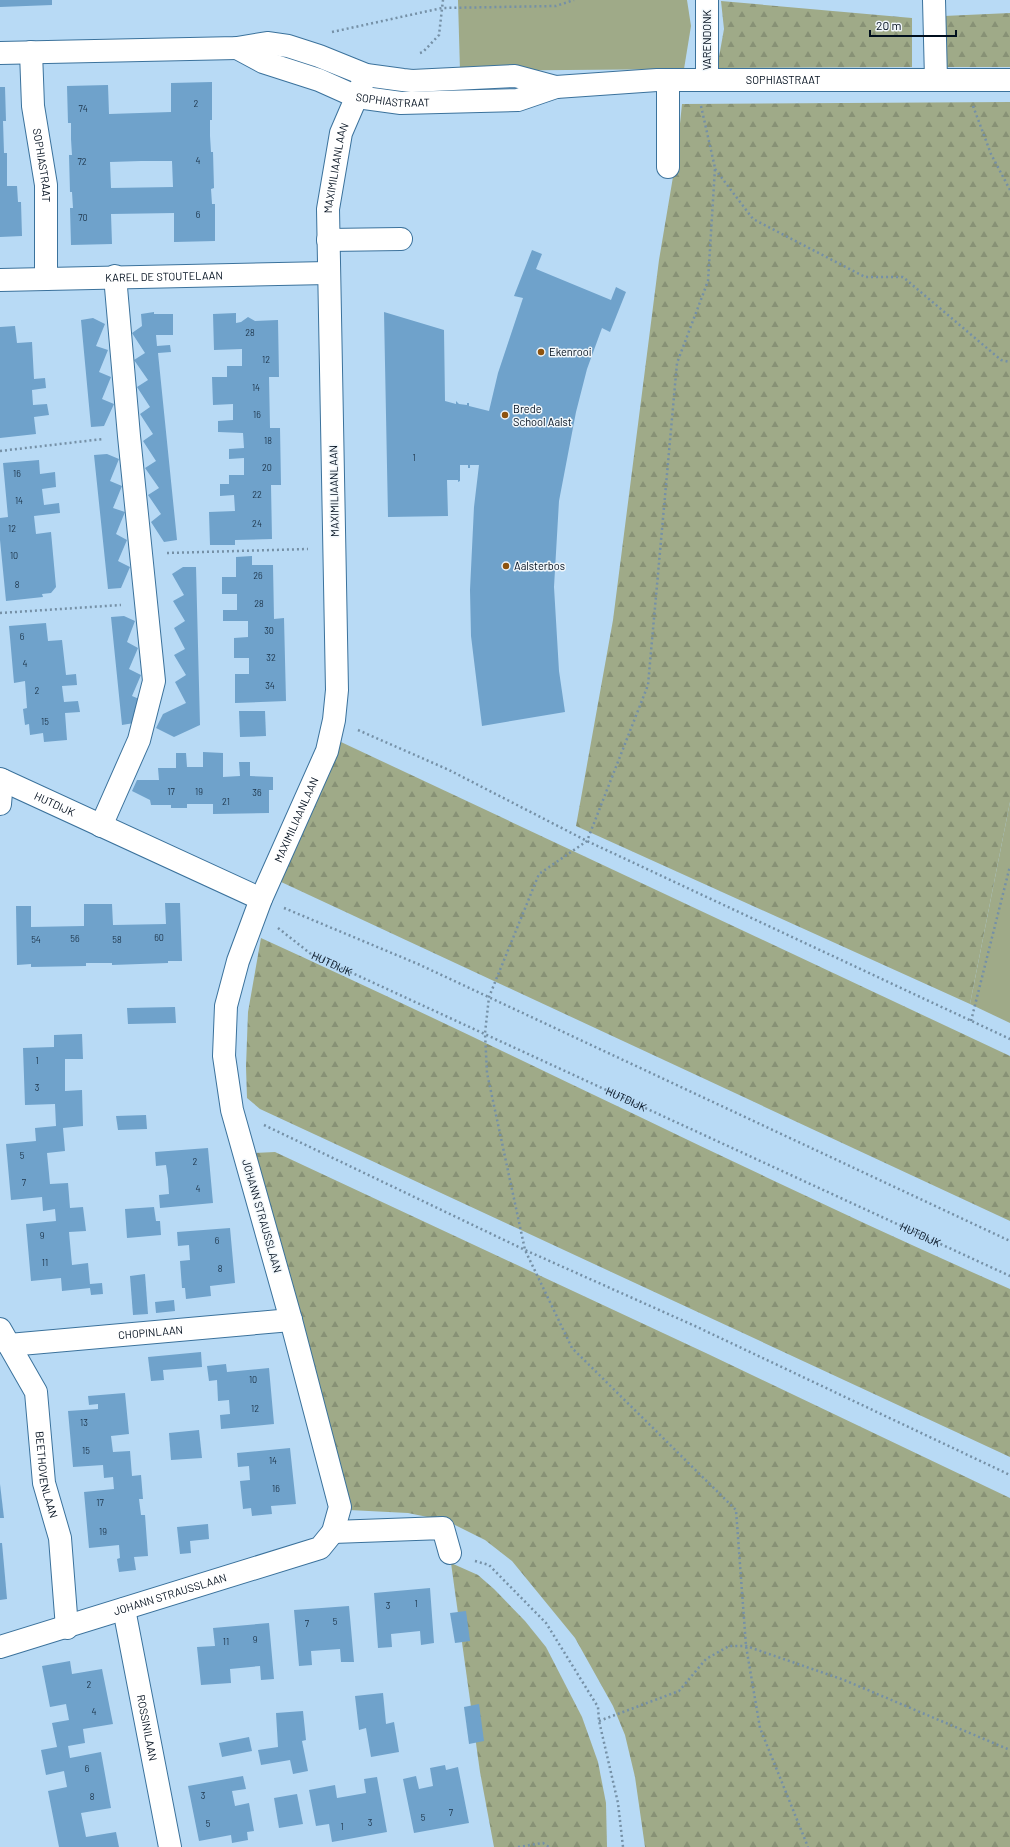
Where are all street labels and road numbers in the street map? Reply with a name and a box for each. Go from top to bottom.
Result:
street label: VARENDONK [700,9,713,70]
street label: SOPHIASTRAAT [746,73,821,86]
street label: SOPHIASTRAAT [355,90,430,109]
street label: MAXIMILIAANLAAN [321,121,351,214]
street label: SOPHIASTRAAT [31,127,53,202]
street label: KAREL DE STOUTELAAN [105,268,223,284]
street label: MAXIMILIAANLAAN [326,445,341,537]
street label: MAXIMILIAANLAAN [271,775,321,864]
street label: HUTDIJK [32,789,77,819]
street label: HUTDIJK [310,948,355,978]
street label: HUTDIJK [604,1084,649,1114]
street label: JOHANN STRAUSSLAAN [240,1158,285,1274]
street label: HUTDIJK [898,1219,943,1249]
street label: CHOPINLAAN [117,1323,183,1341]
street label: BEETHOVENLAAN [33,1430,61,1520]
street label: JOHANN STRAUSSLAAN [112,1570,228,1618]
street label: ROSSINILAAN [135,1694,160,1762]

